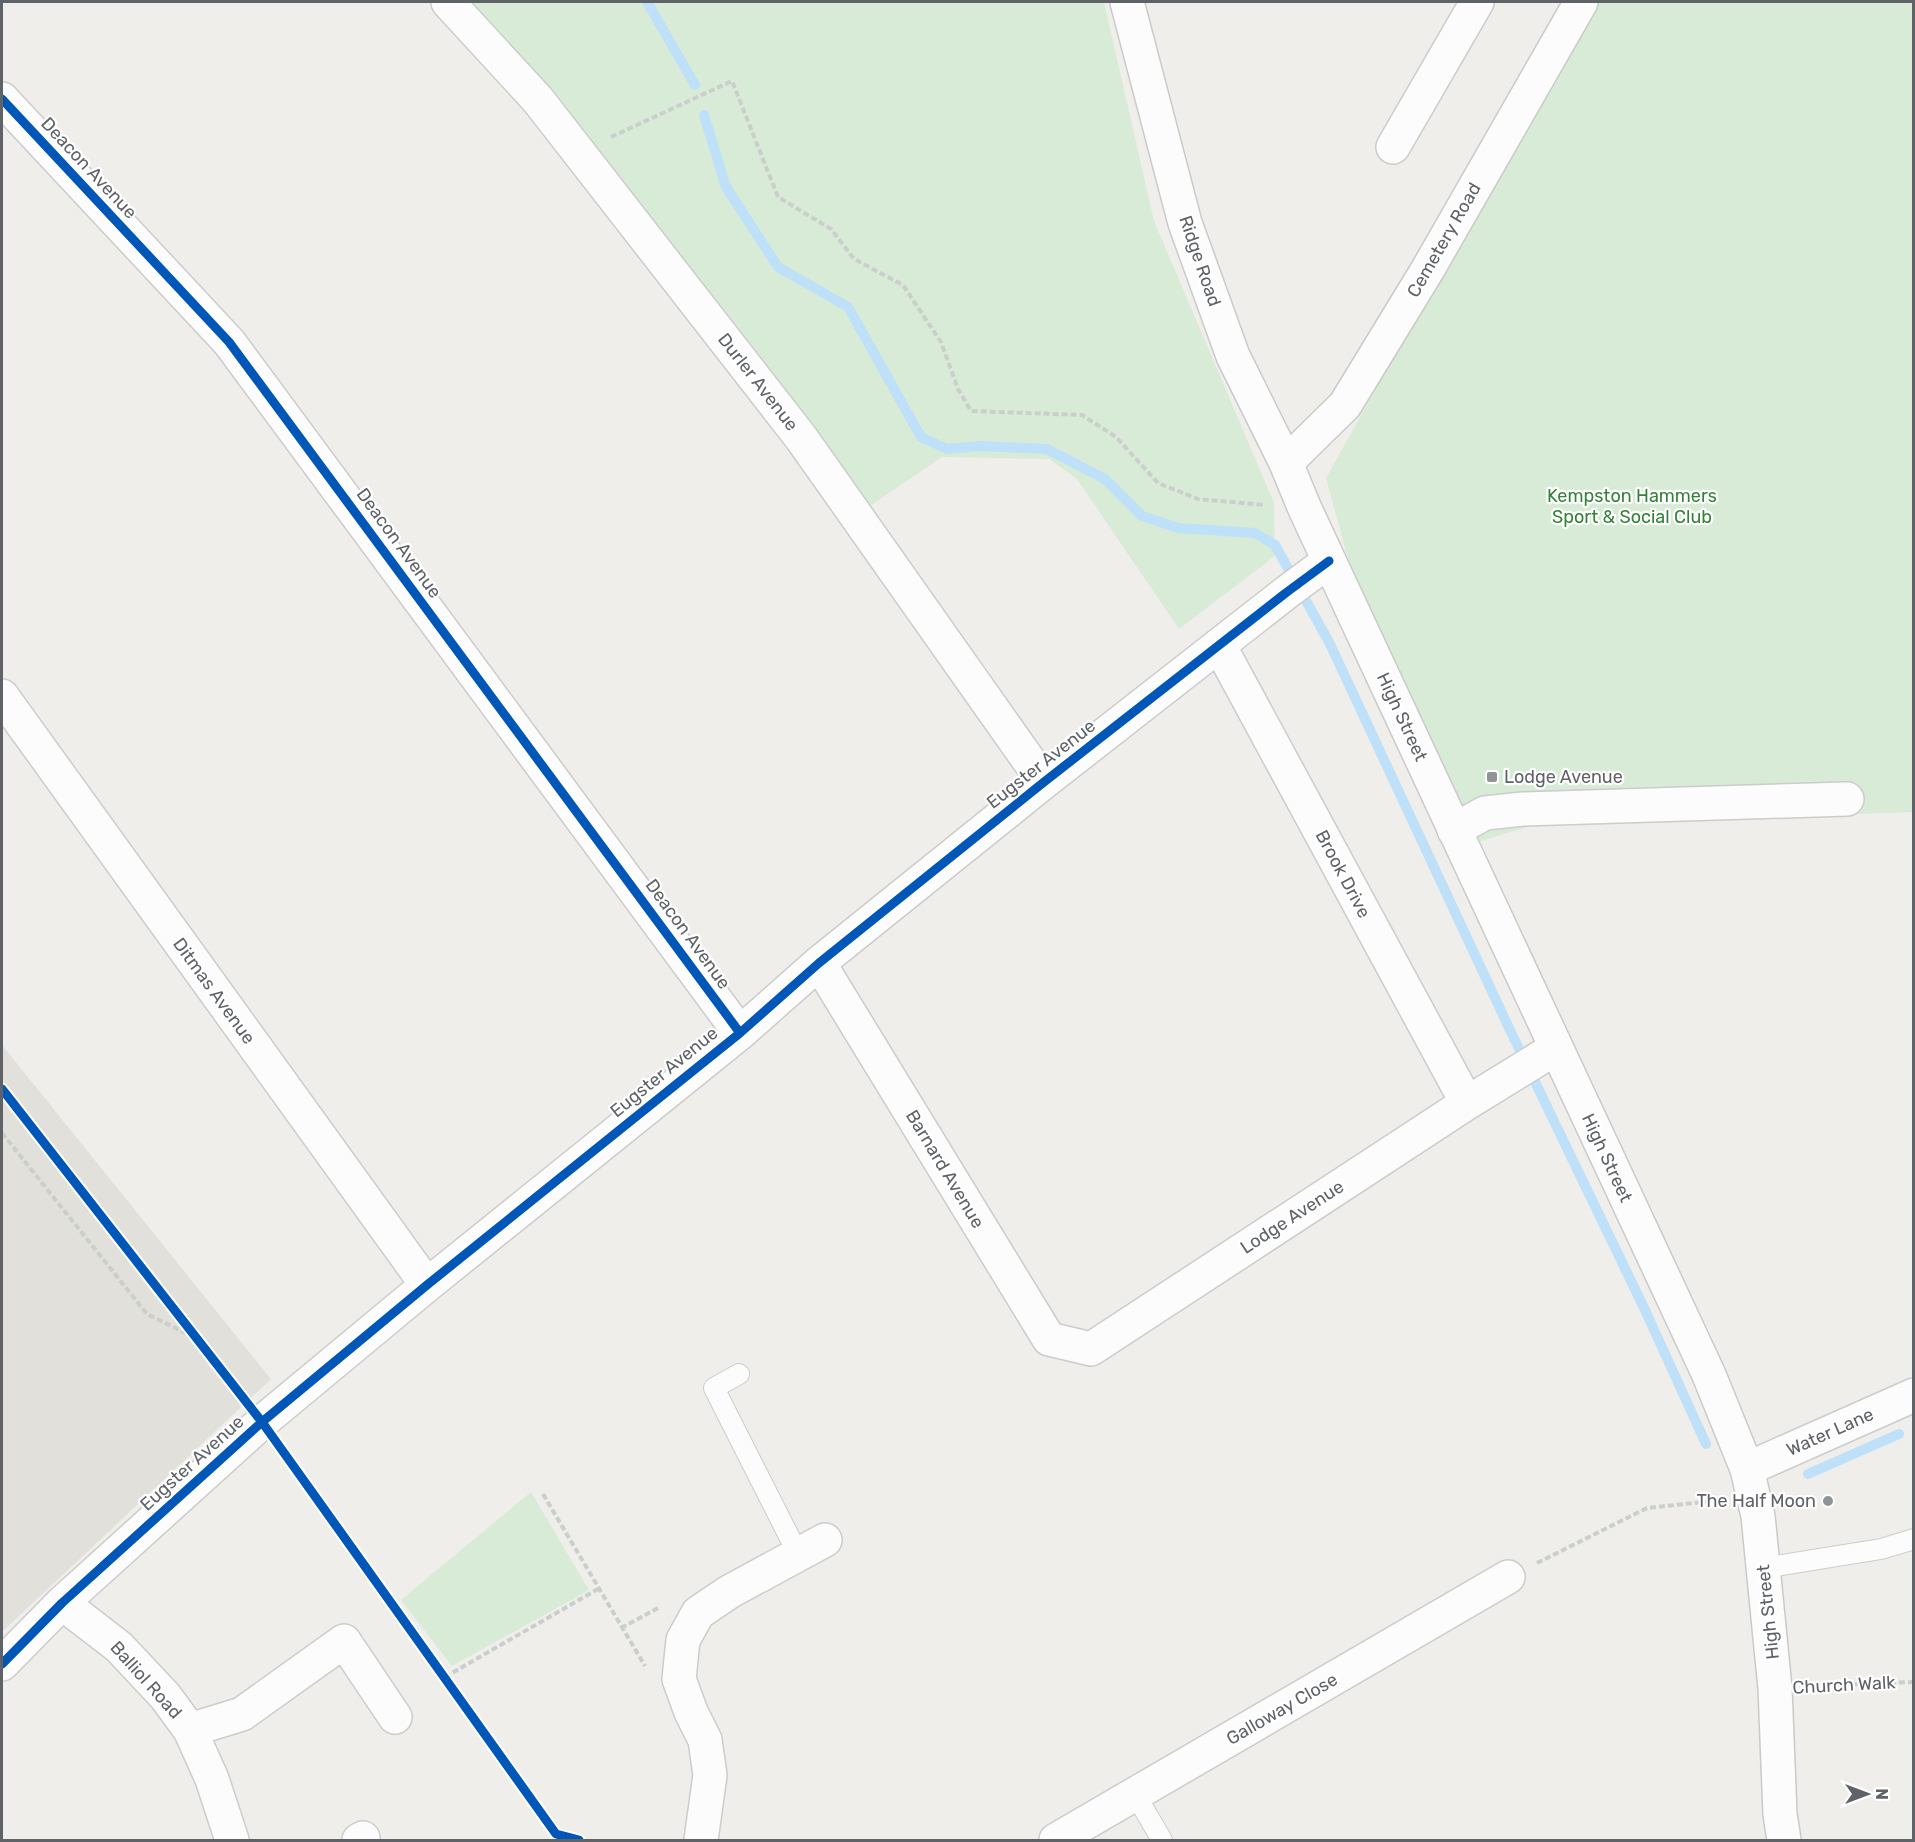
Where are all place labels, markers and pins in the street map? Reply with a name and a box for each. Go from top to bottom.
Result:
place label: Lodge Avenue [1504,766,1623,788]
marker: Lodge Avenue [1485,770,1499,784]
place label: The Half Moon [1697,1490,1816,1512]
marker: The Half Moon [1821,1494,1835,1508]

